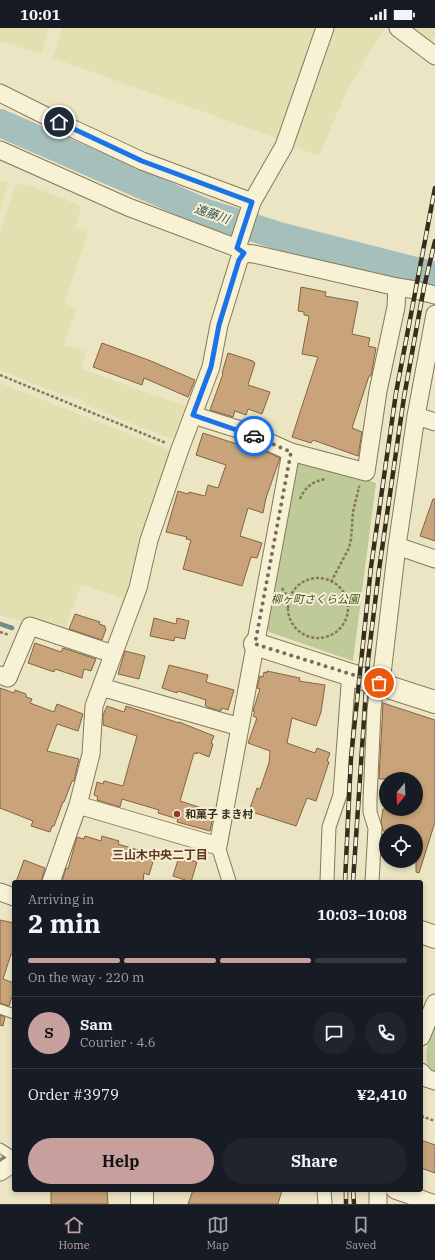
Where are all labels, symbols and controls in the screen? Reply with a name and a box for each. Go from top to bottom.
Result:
text: 10:01 [20,5,61,24]
pin [42,105,76,139]
icon: home [48,111,70,133]
water label: 遠藤川 [193,201,234,227]
courier [234,416,274,456]
icon: car [243,425,265,447]
park label: 柳ヶ町さくら公園 [271,592,361,606]
pin [362,666,396,700]
icon: bag [368,672,390,694]
north arrow [379,772,423,816]
map controls [379,772,423,868]
place label: 和菓子 まき村 [185,807,254,821]
marker: 和菓子 まき村 [172,809,182,819]
button: locate [379,824,423,868]
district label: 三山木中央二丁目 [112,847,208,862]
text: Arriving in [28,891,94,908]
text: 10:03–10:08 [317,905,407,924]
text: 2 min [28,906,101,940]
text: On the way · 220 m [28,969,144,986]
button: chat [313,1012,355,1054]
button: phone [365,1012,407,1054]
text: Sam [80,1015,113,1034]
text: S [44,1023,54,1042]
text: Courier · 4.6 [80,1034,156,1051]
text: Order #3979 [28,1085,119,1104]
text: ¥2,410 [357,1085,407,1104]
button: Help [28,1138,214,1184]
button: Share [222,1138,407,1184]
tab: Home [58,1214,90,1252]
tab: Map [207,1214,229,1252]
tab: Saved [346,1214,377,1252]

